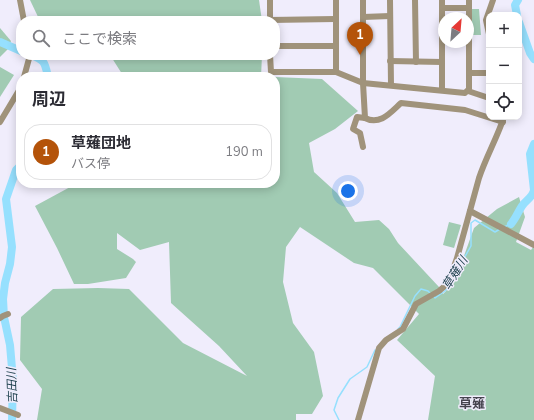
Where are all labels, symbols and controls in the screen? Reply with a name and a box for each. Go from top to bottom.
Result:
north arrow [438,12,474,48]
map controls [486,12,522,120]
button: + [486,12,522,48]
search box [16,16,280,60]
pin: 1 [347,22,373,55]
icon: search [30,27,52,49]
text: ここで検索 [62,29,137,49]
button: − [486,48,522,84]
button: locate [486,84,522,120]
text: 周辺 [32,88,66,111]
text: 草薙団地 [71,133,131,153]
text: 1 [42,143,50,161]
text: 190 m [225,143,263,161]
text: バス停 [71,155,110,173]
your location [338,181,358,201]
water label: 草薙川 [439,252,472,293]
water label: 吉田川 [3,366,21,404]
district label: 草薙 [459,395,485,413]

